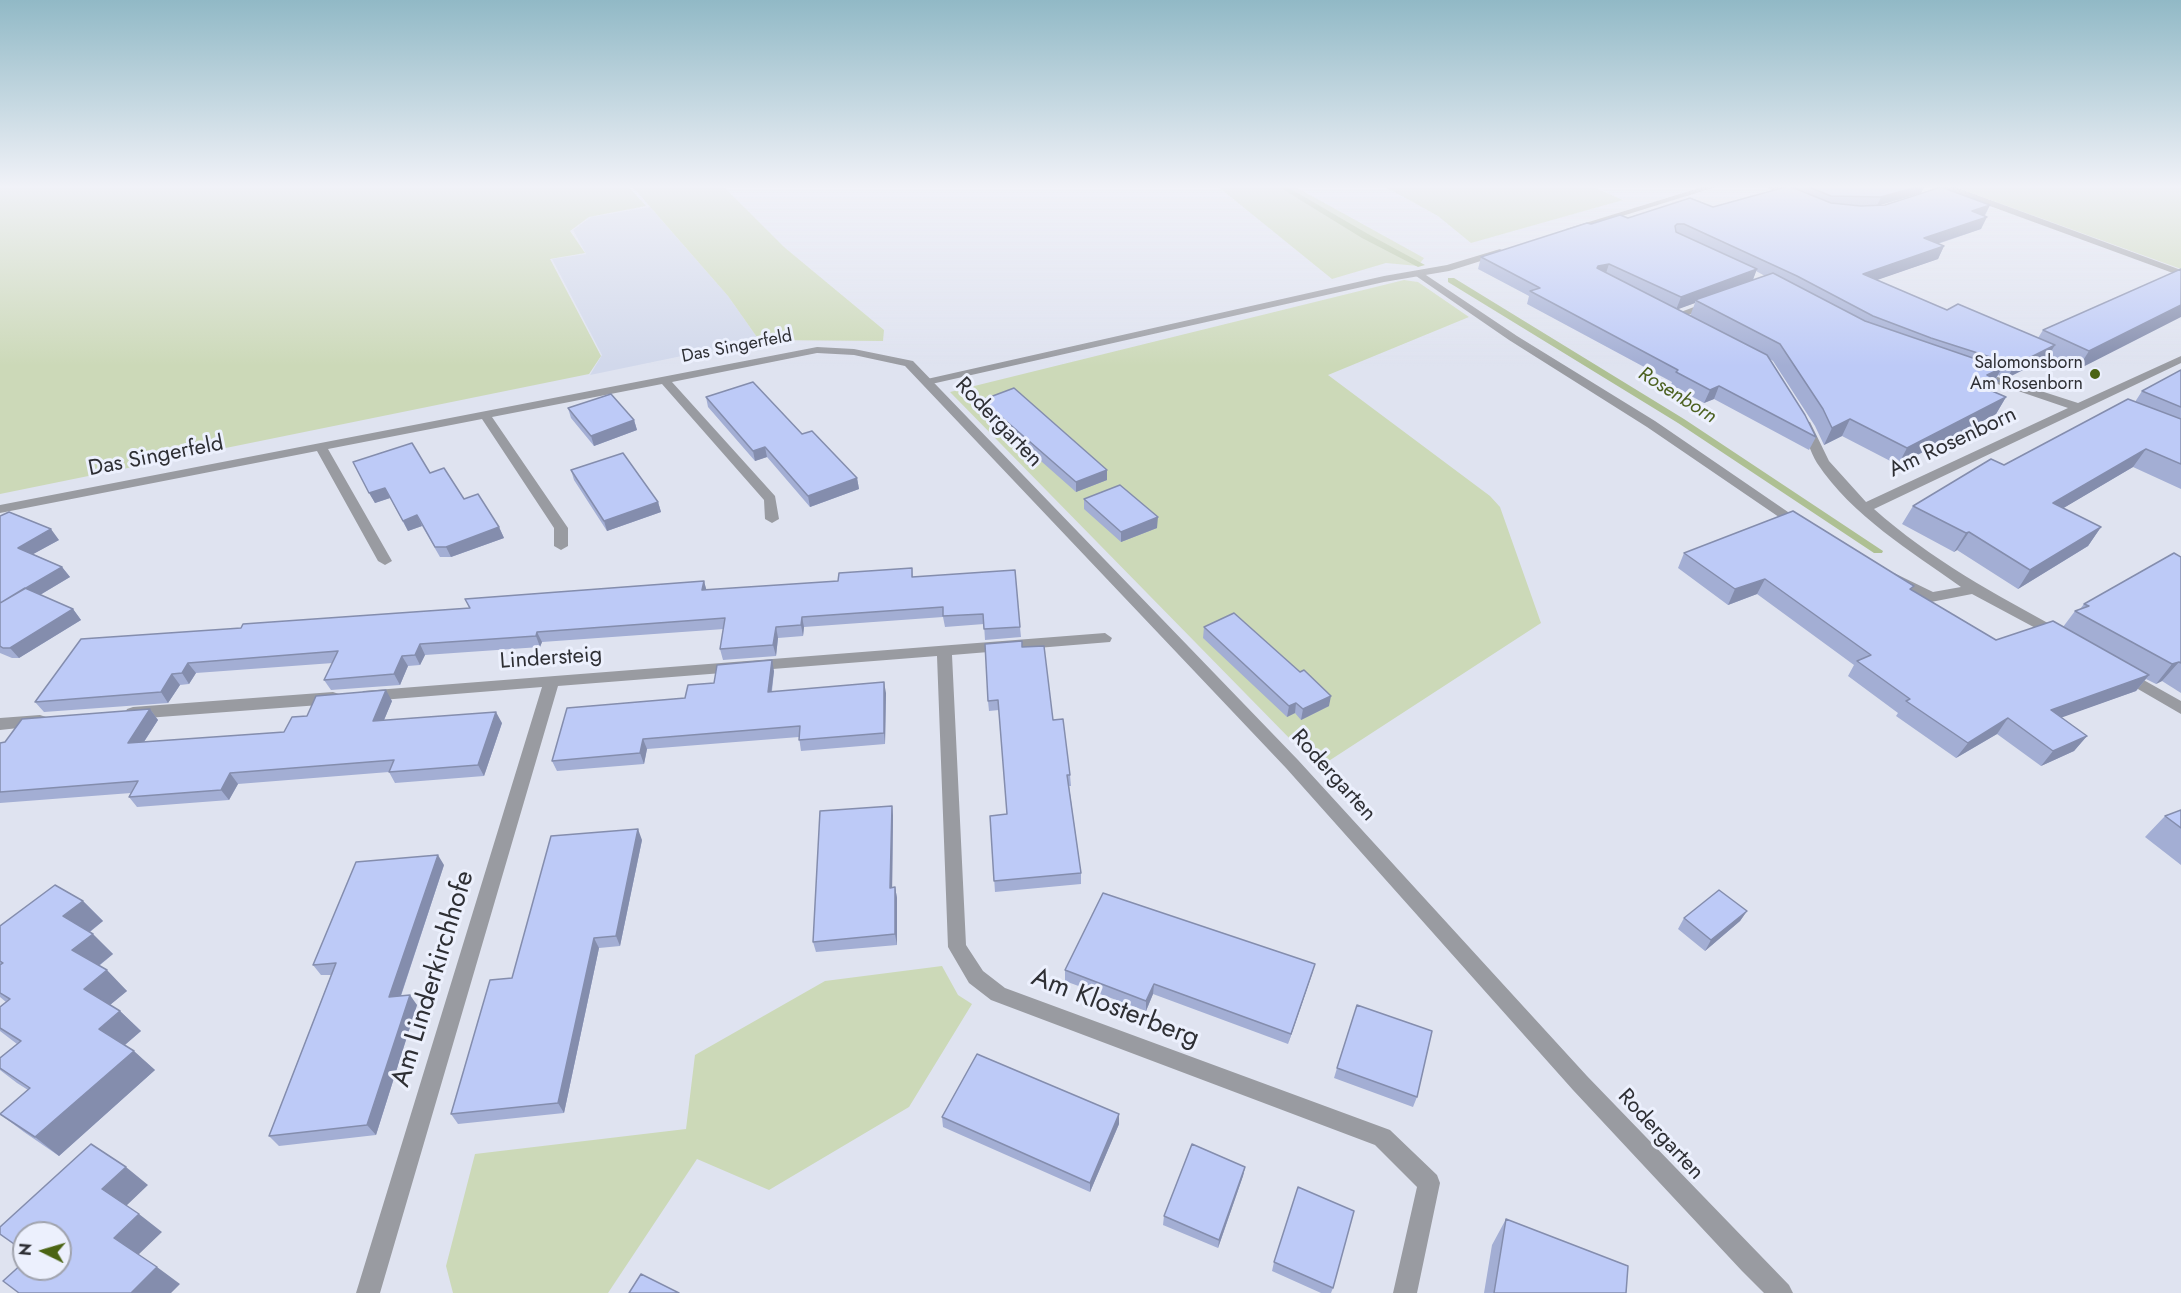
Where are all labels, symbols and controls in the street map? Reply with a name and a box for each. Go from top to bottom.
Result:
street label: Das Singerfeld [680,326,794,368]
place label: Salomonsborn Am Rosenborn [1970,353,2083,395]
water label: Rosenborn [1633,363,1721,429]
marker: Salomonsborn Am Rosenborn [2088,367,2102,381]
street label: Rodergarten [949,373,1047,473]
street label: Am Rosenborn [1885,402,2021,484]
street label: Das Singerfeld [86,431,226,483]
street label: Lindersteig [499,642,603,676]
street label: Rodergarten [1285,725,1381,827]
street label: Am Linderkirchhofe [386,867,482,1091]
street label: Am Klosterberg [1026,962,1204,1056]
street label: Rodergarten [1611,1084,1709,1186]
north arrow [12,1221,72,1281]
text: N [14,1242,38,1257]

